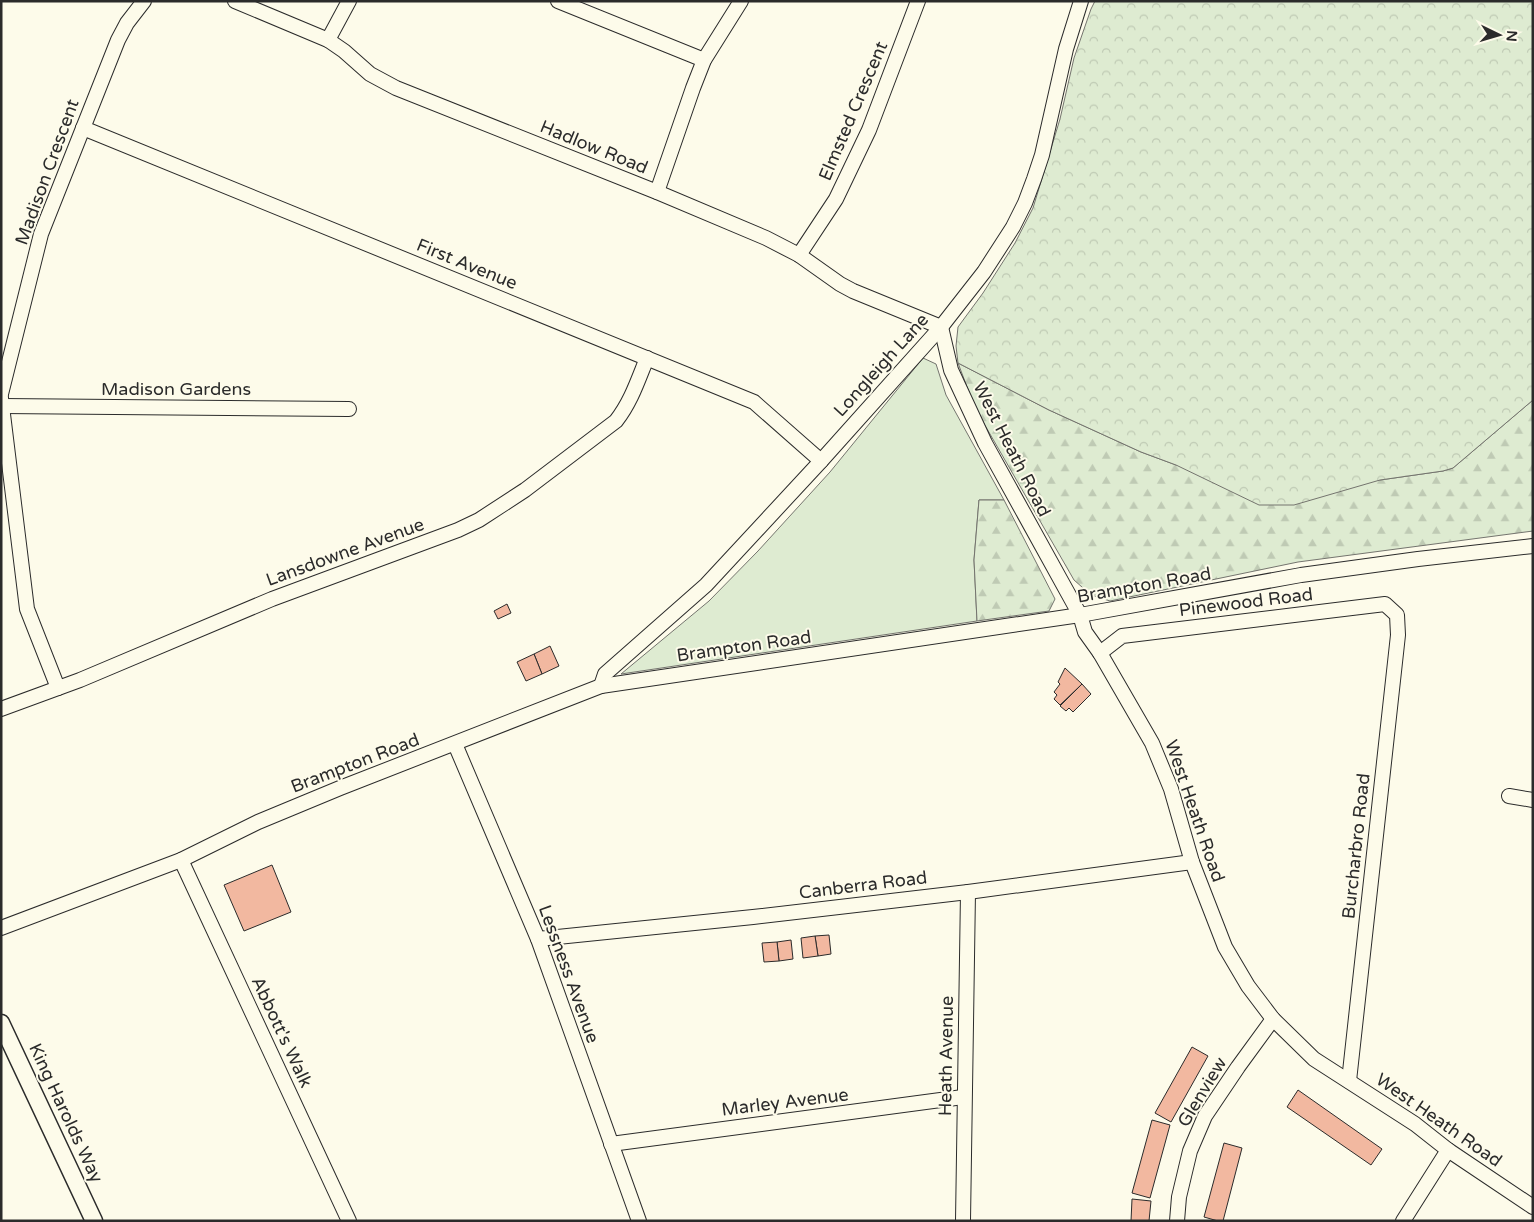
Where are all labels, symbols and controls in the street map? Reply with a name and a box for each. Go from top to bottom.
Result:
north arrow [1474,10,1524,60]
text: N [1502,30,1520,42]
street label: Elmsted Crescent [814,38,892,184]
street label: Madison Crescent [10,96,84,248]
street label: Hadlow Road [537,115,651,179]
street label: First Avenue [413,234,521,294]
street label: Longleigh Lane [829,309,933,421]
street label: Madison Gardens [101,378,251,400]
street label: West Heath Road [968,378,1056,520]
street label: Lansdowne Avenue [263,513,427,591]
street label: Brampton Road [1075,562,1213,608]
street label: Pinewood Road [1178,583,1314,621]
street label: Brampton Road [675,626,813,666]
street label: Brampton Road [288,728,422,798]
street label: West Heath Road [1160,737,1230,885]
street label: Burcharbro Road [1337,772,1375,920]
street label: Canberra Road [798,866,928,904]
street label: Lessness Avenue [534,902,604,1046]
street label: Abbott's Walk [247,973,317,1091]
street label: Heath Avenue [934,996,958,1116]
street label: King Harolds Way [24,1040,108,1186]
street label: Glenview [1173,1053,1231,1131]
street label: West Heath Road [1372,1068,1506,1172]
street label: Marley Avenue [720,1083,850,1121]

